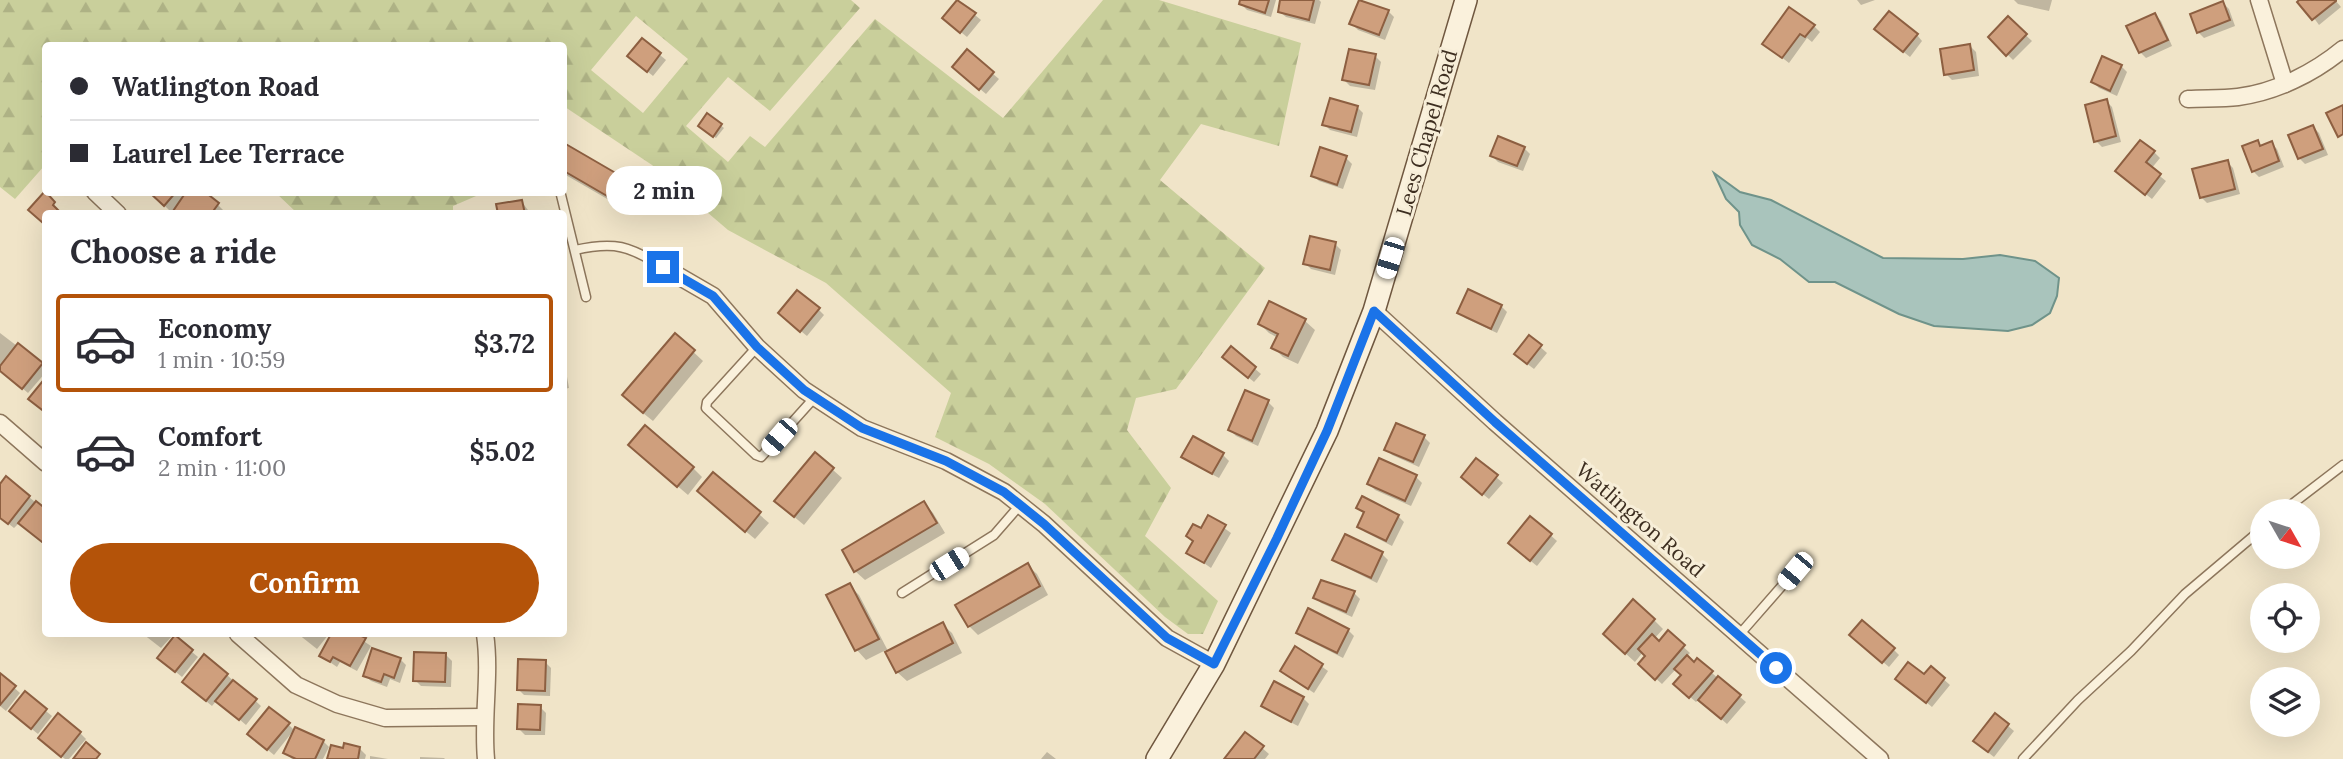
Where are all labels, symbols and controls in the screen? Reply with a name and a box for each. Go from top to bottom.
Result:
street label: Lees Chapel Road [1390,46,1463,219]
text: Watlington Road [112,70,319,103]
text: Laurel Lee Terrace [112,137,345,170]
callout: 2 min [605,166,721,215]
text: 2 min [633,176,695,205]
text: Choose a ride [70,231,277,272]
car [1374,235,1407,281]
route end [647,251,679,283]
icon: car [74,312,137,375]
text: Economy [158,312,271,345]
text: $3.72 [474,327,535,360]
text: 1 min · 10:59 [158,345,286,374]
car [758,414,801,460]
icon: car [74,420,137,483]
text: Comfort [158,420,262,453]
text: $5.02 [470,435,535,468]
text: 2 min · 11:00 [158,453,286,482]
street label: Watlington Road [1570,456,1710,583]
north arrow [2250,499,2320,569]
map controls [2250,499,2320,737]
button: Confirm [70,543,539,623]
car [926,544,973,584]
car [1774,548,1817,594]
button: locate [2250,583,2320,653]
route start [1760,652,1792,684]
button: layers [2250,667,2320,737]

